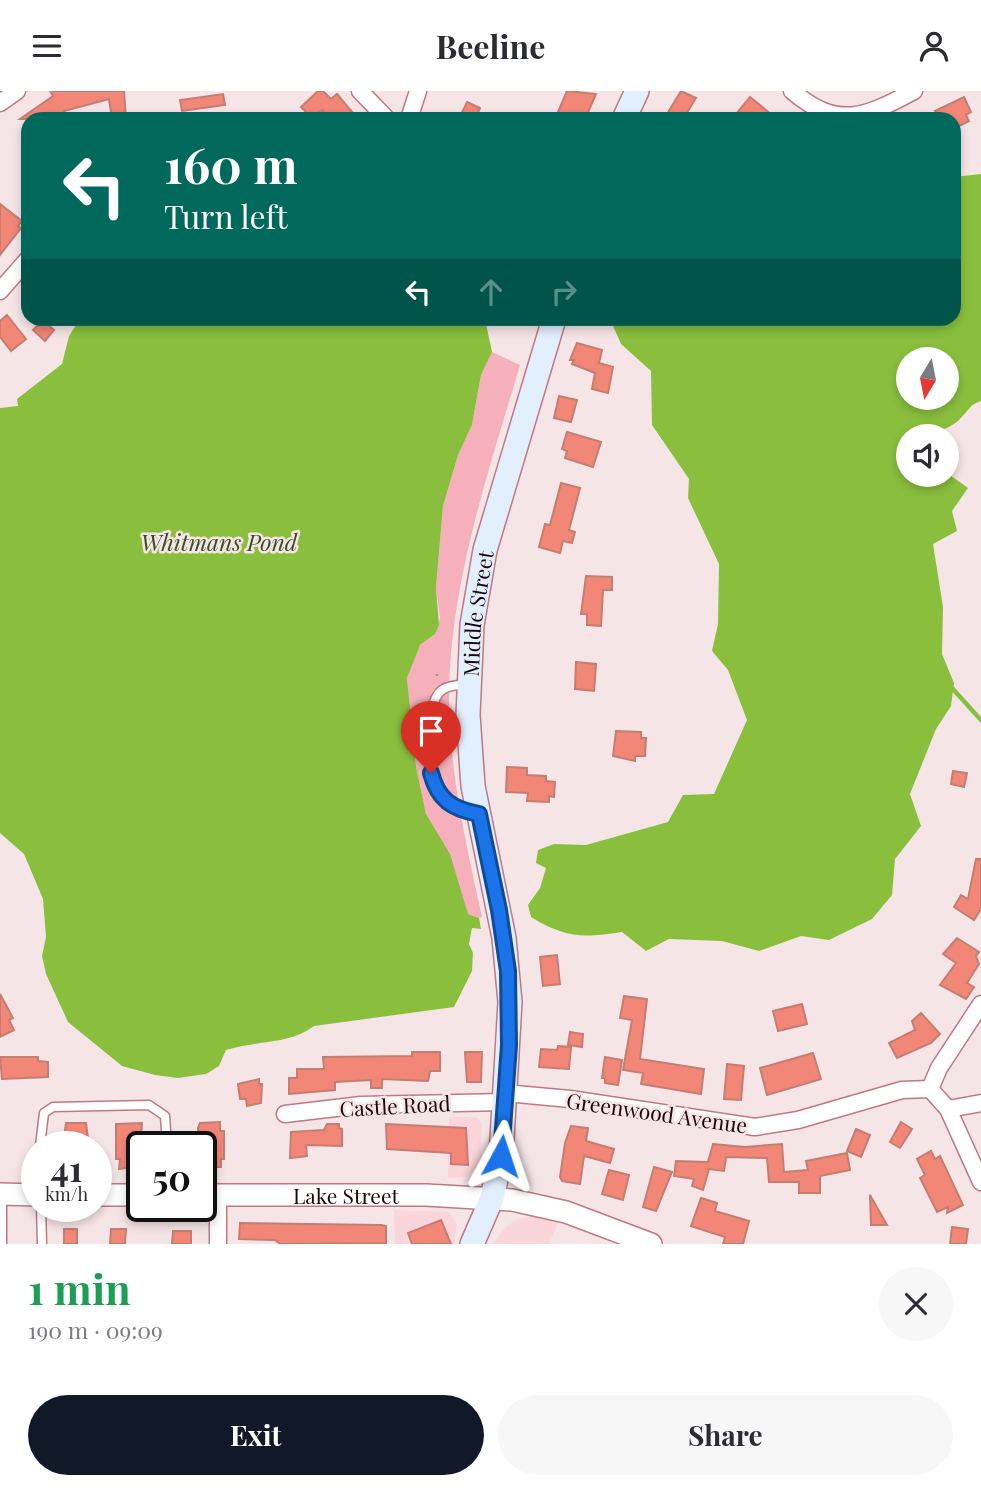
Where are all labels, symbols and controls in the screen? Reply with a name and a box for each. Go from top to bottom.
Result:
text: Beeline [436,24,545,67]
icon: menu [28,27,66,65]
icon: person [915,27,953,65]
text: 160 m [164,131,298,196]
icon: left [49,140,140,231]
text: Turn left [164,194,288,237]
icon: left [399,273,437,311]
icon: ahead [472,273,510,311]
icon: right [545,273,583,311]
north arrow [896,347,959,409]
map controls [896,347,959,487]
button: sound [896,424,959,487]
water label: Whitmans Pond [141,526,298,557]
street label: Middle Street [456,548,499,677]
pin [401,701,461,773]
icon: arrive [412,712,450,750]
street label: Greenwood Avenue [565,1085,749,1139]
street label: Castle Road [339,1088,451,1122]
position arrow [464,1119,538,1193]
speed limit sign: 50 [126,1131,217,1222]
text: 41 [51,1144,82,1191]
street label: Lake Street [293,1181,400,1209]
text: km/h [45,1182,88,1206]
text: 1 min [28,1260,131,1316]
button: close [879,1267,953,1341]
text: 190 m · 09:09 [28,1314,163,1345]
button: Exit [28,1395,484,1475]
button: Share [498,1395,953,1475]

